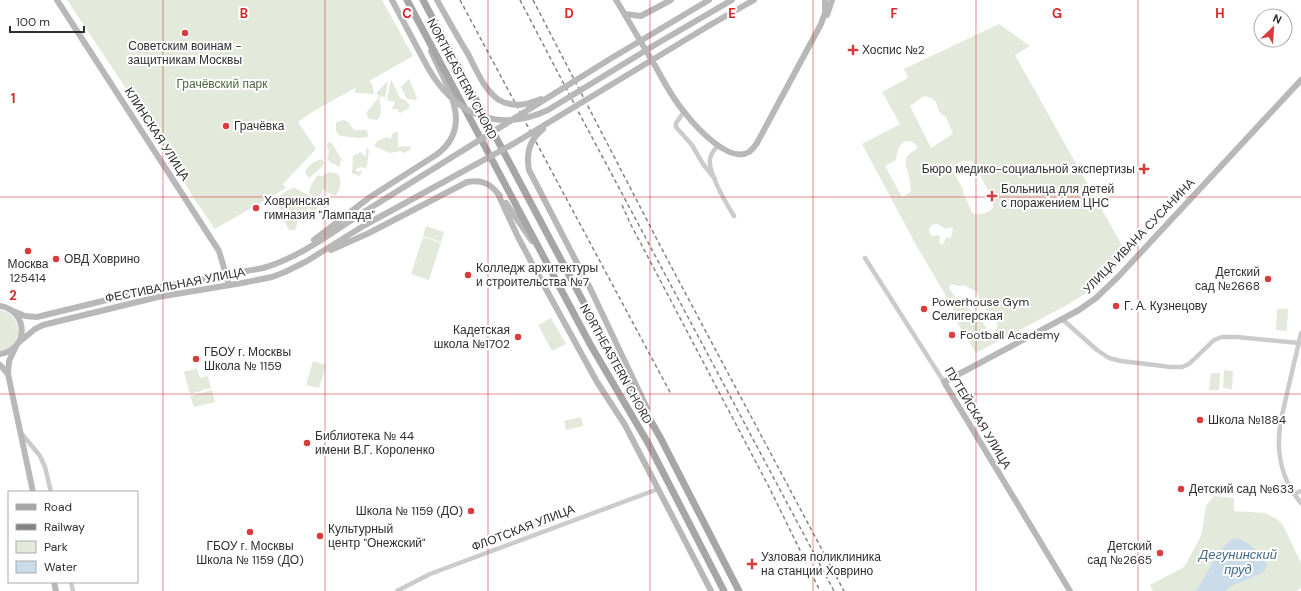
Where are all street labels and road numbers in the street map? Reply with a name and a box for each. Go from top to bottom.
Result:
street label: NORTHEASTERN CHORD [423,16,501,142]
street label: КЛИНСКАЯ УЛИЦА [121,84,193,184]
street label: УЛИЦА ИВАНА СУСАНИНА [1080,175,1198,297]
street label: ФЕСТИВАЛЬНАЯ УЛИЦА [104,264,246,306]
street label: NORTHEASTERN CHORD [576,301,656,427]
street label: ПУТЕЙСКАЯ УЛИЦА [941,364,1015,472]
street label: ФЛОТСКАЯ УЛИЦА [469,501,577,555]

